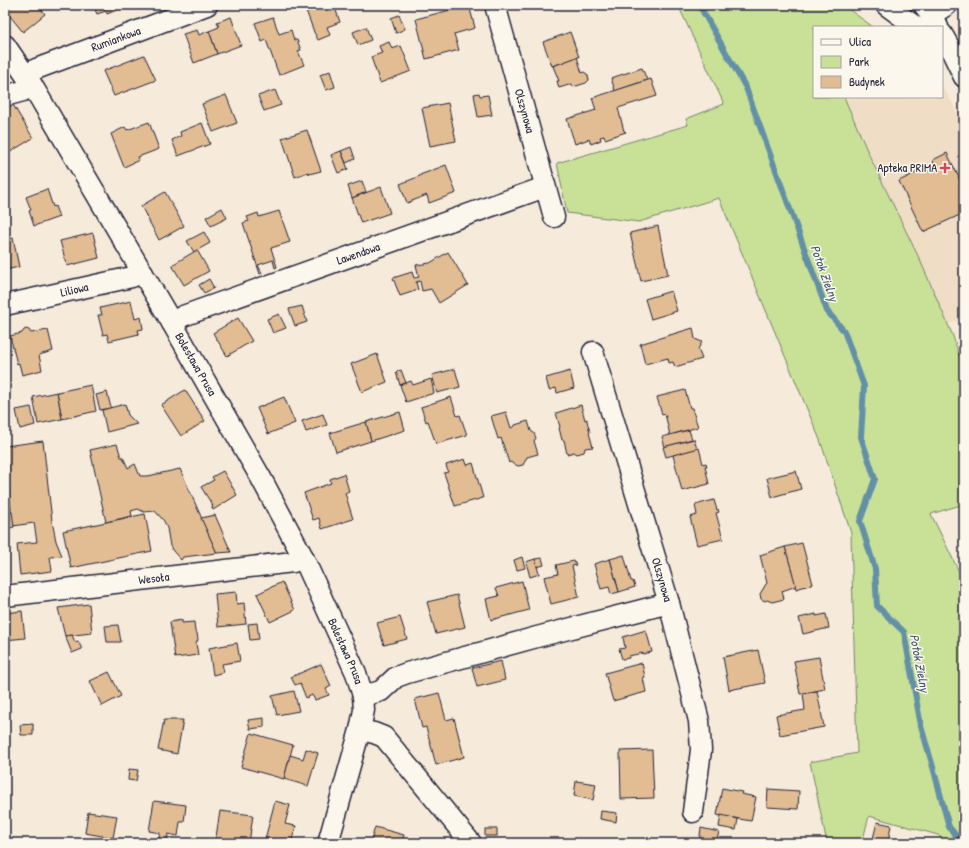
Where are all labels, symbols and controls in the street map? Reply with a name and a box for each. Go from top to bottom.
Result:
street label: Rumiankowa [89,22,143,56]
legend [813,26,943,98]
text: Ulica [849,33,871,50]
text: Park [849,53,869,70]
text: Budynek [849,73,885,90]
street label: Olszynowa [511,87,539,135]
place label: Apteka PRIMA [878,159,937,176]
marker: Apteka PRIMA [940,163,950,173]
street label: Lawendowa [334,237,382,269]
water label: Potok Zielny [806,242,844,305]
street label: Liliowa [59,278,90,301]
street label: Bolesława Prusa [171,329,221,399]
street label: Olszynowa [648,556,677,604]
street label: Wesoła [138,568,171,588]
street label: Bolesława Prusa [324,615,368,686]
water label: Potok Zielny [906,632,935,695]

